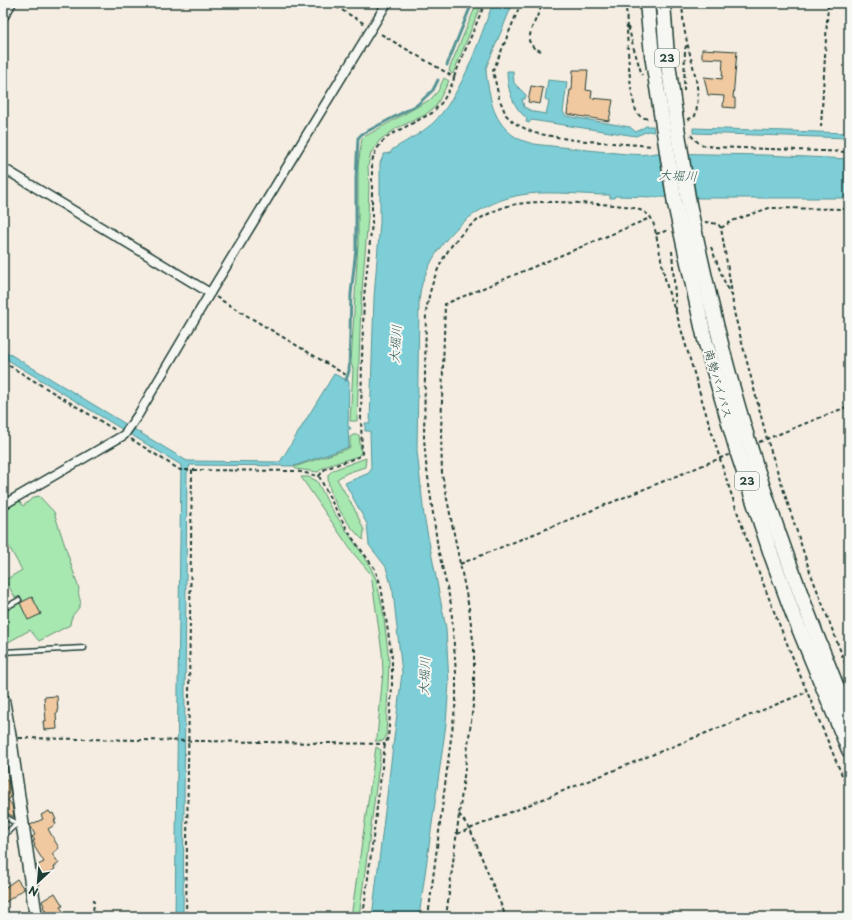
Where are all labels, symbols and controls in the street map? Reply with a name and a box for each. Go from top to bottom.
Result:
road number: 23 [655,49,679,67]
water label: 大堀川 [658,164,698,185]
water label: 大堀川 [384,324,405,364]
street label: 南勢バイパス [700,347,738,421]
road number: 23 [735,472,759,490]
water label: 大堀川 [413,656,434,696]
north arrow [18,862,58,902]
text: N [25,882,41,901]

